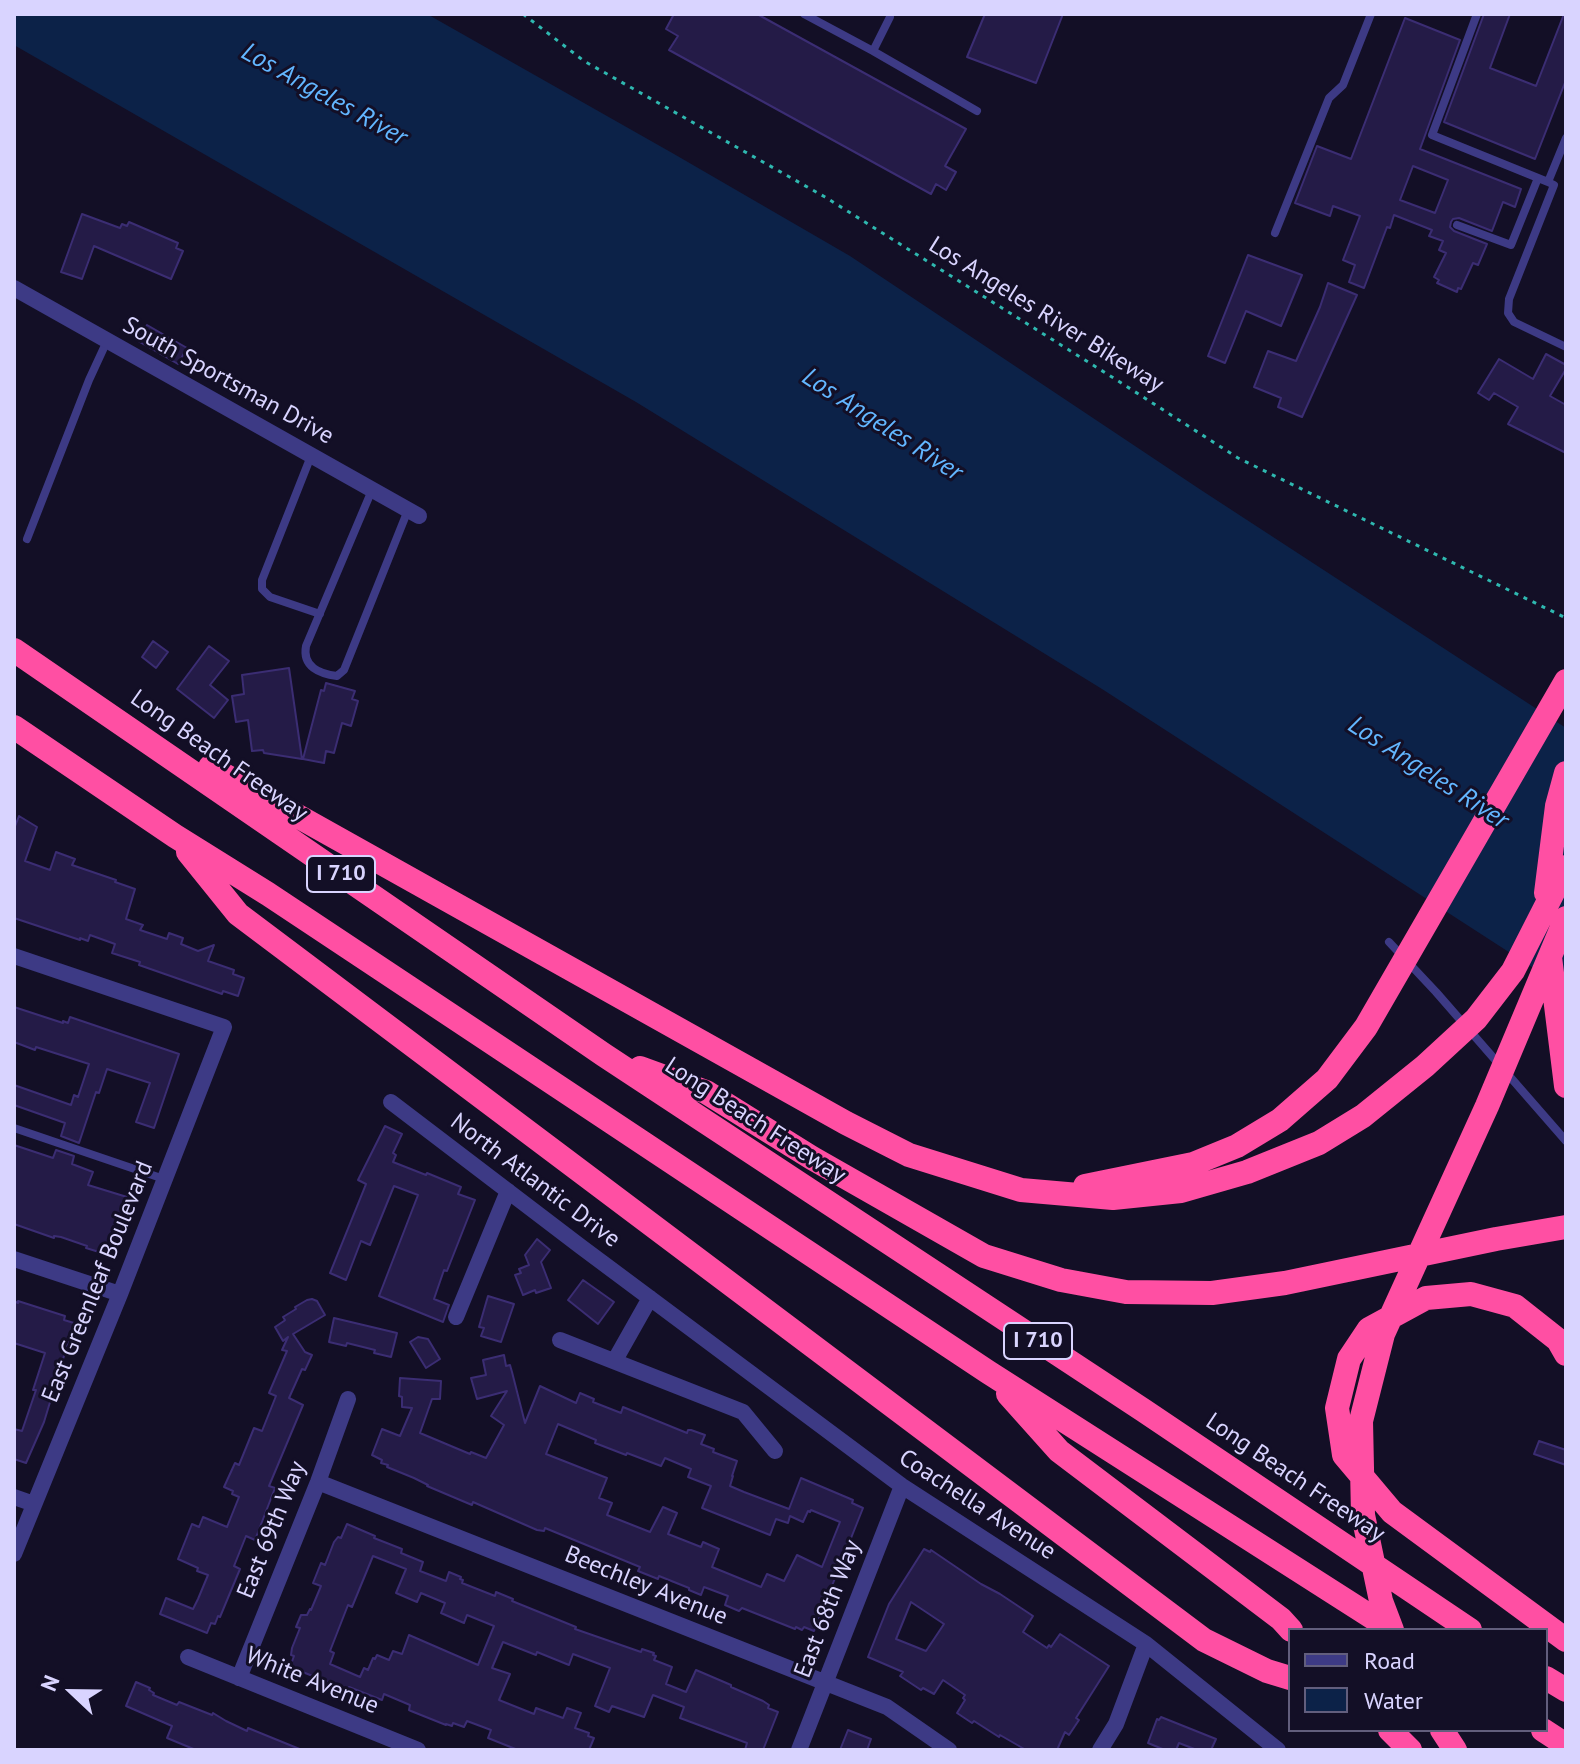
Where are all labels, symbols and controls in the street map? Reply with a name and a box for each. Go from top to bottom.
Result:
water label: Los Angeles River [236,37,412,153]
street label: Los Angeles River Bikeway [923,231,1169,399]
street label: South Sportsman Drive [118,311,338,451]
water label: Los Angeles River [796,362,968,488]
street label: Long Beach Freeway [125,684,313,828]
water label: Los Angeles River [1342,710,1514,836]
road number: I 710 [307,856,375,892]
street label: Long Beach Freeway [659,1052,851,1190]
street label: North Atlantic Drive [444,1108,626,1254]
street label: East Greenleaf Boulevard [36,1157,160,1407]
road number: I 710 [1004,1323,1072,1359]
street label: Long Beach Freeway [1200,1407,1390,1549]
street label: Coachella Avenue [893,1444,1061,1566]
street label: East 69th Way [231,1457,313,1603]
street label: East 68th Way [789,1536,867,1682]
street label: Beechley Avenue [560,1540,732,1632]
legend [1288,1628,1548,1732]
street label: White Avenue [241,1641,383,1721]
text: Road [1364,1645,1415,1676]
north arrow [32,1652,112,1732]
text: N [34,1671,65,1695]
text: Water [1364,1685,1423,1716]

